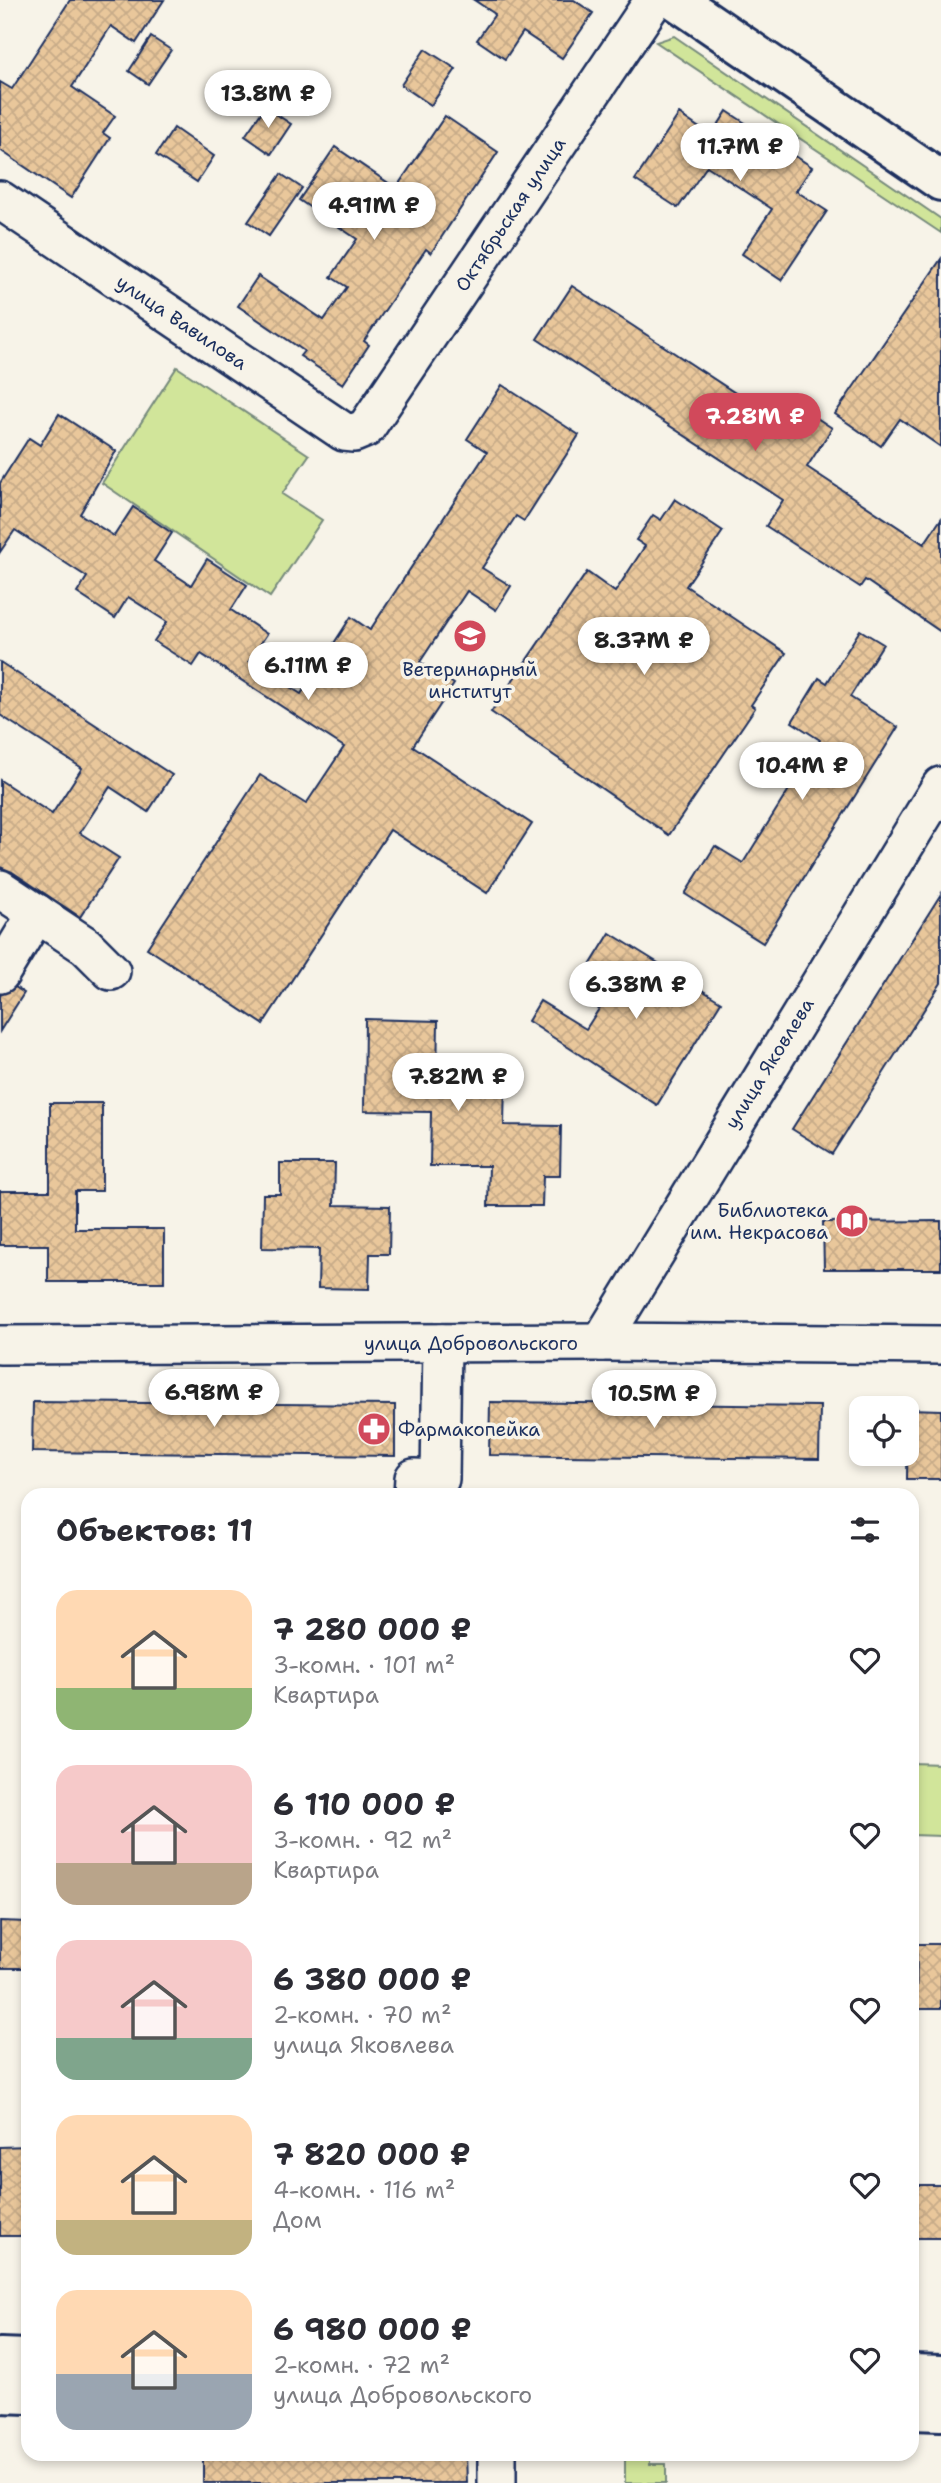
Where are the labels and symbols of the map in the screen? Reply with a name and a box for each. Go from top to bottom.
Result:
pin: 13.8M ₽ [203,71,333,130]
pin: 11.7M ₽ [675,124,805,183]
street label: Октябрьская улица [449,132,571,296]
pin: 4.91M ₽ [309,182,439,242]
street label: улица Вавилова [111,269,252,376]
pin: 7.28M ₽ [690,393,820,453]
school or university icon: Ветеринарный институт [451,617,489,655]
pin: 8.37M ₽ [579,618,709,677]
pin: 6.11M ₽ [243,642,373,702]
place label: Ветеринарный институт [403,657,537,704]
pin: 10.4M ₽ [737,742,867,802]
pin: 6.38M ₽ [571,962,701,1021]
street label: улица Яковлева [719,993,820,1133]
pin: 7.82M ₽ [393,1054,523,1113]
place label: Библиотека им. Некрасова [690,1198,828,1245]
library icon: Библиотека им. Некрасова [833,1202,871,1240]
street label: улица Добровольского [364,1331,578,1356]
pin: 6.98M ₽ [149,1370,279,1429]
pin: 10.5M ₽ [589,1370,719,1430]
pharmacy icon: Фармакопейка [355,1410,393,1448]
place label: Фармакопейка [398,1417,540,1442]

